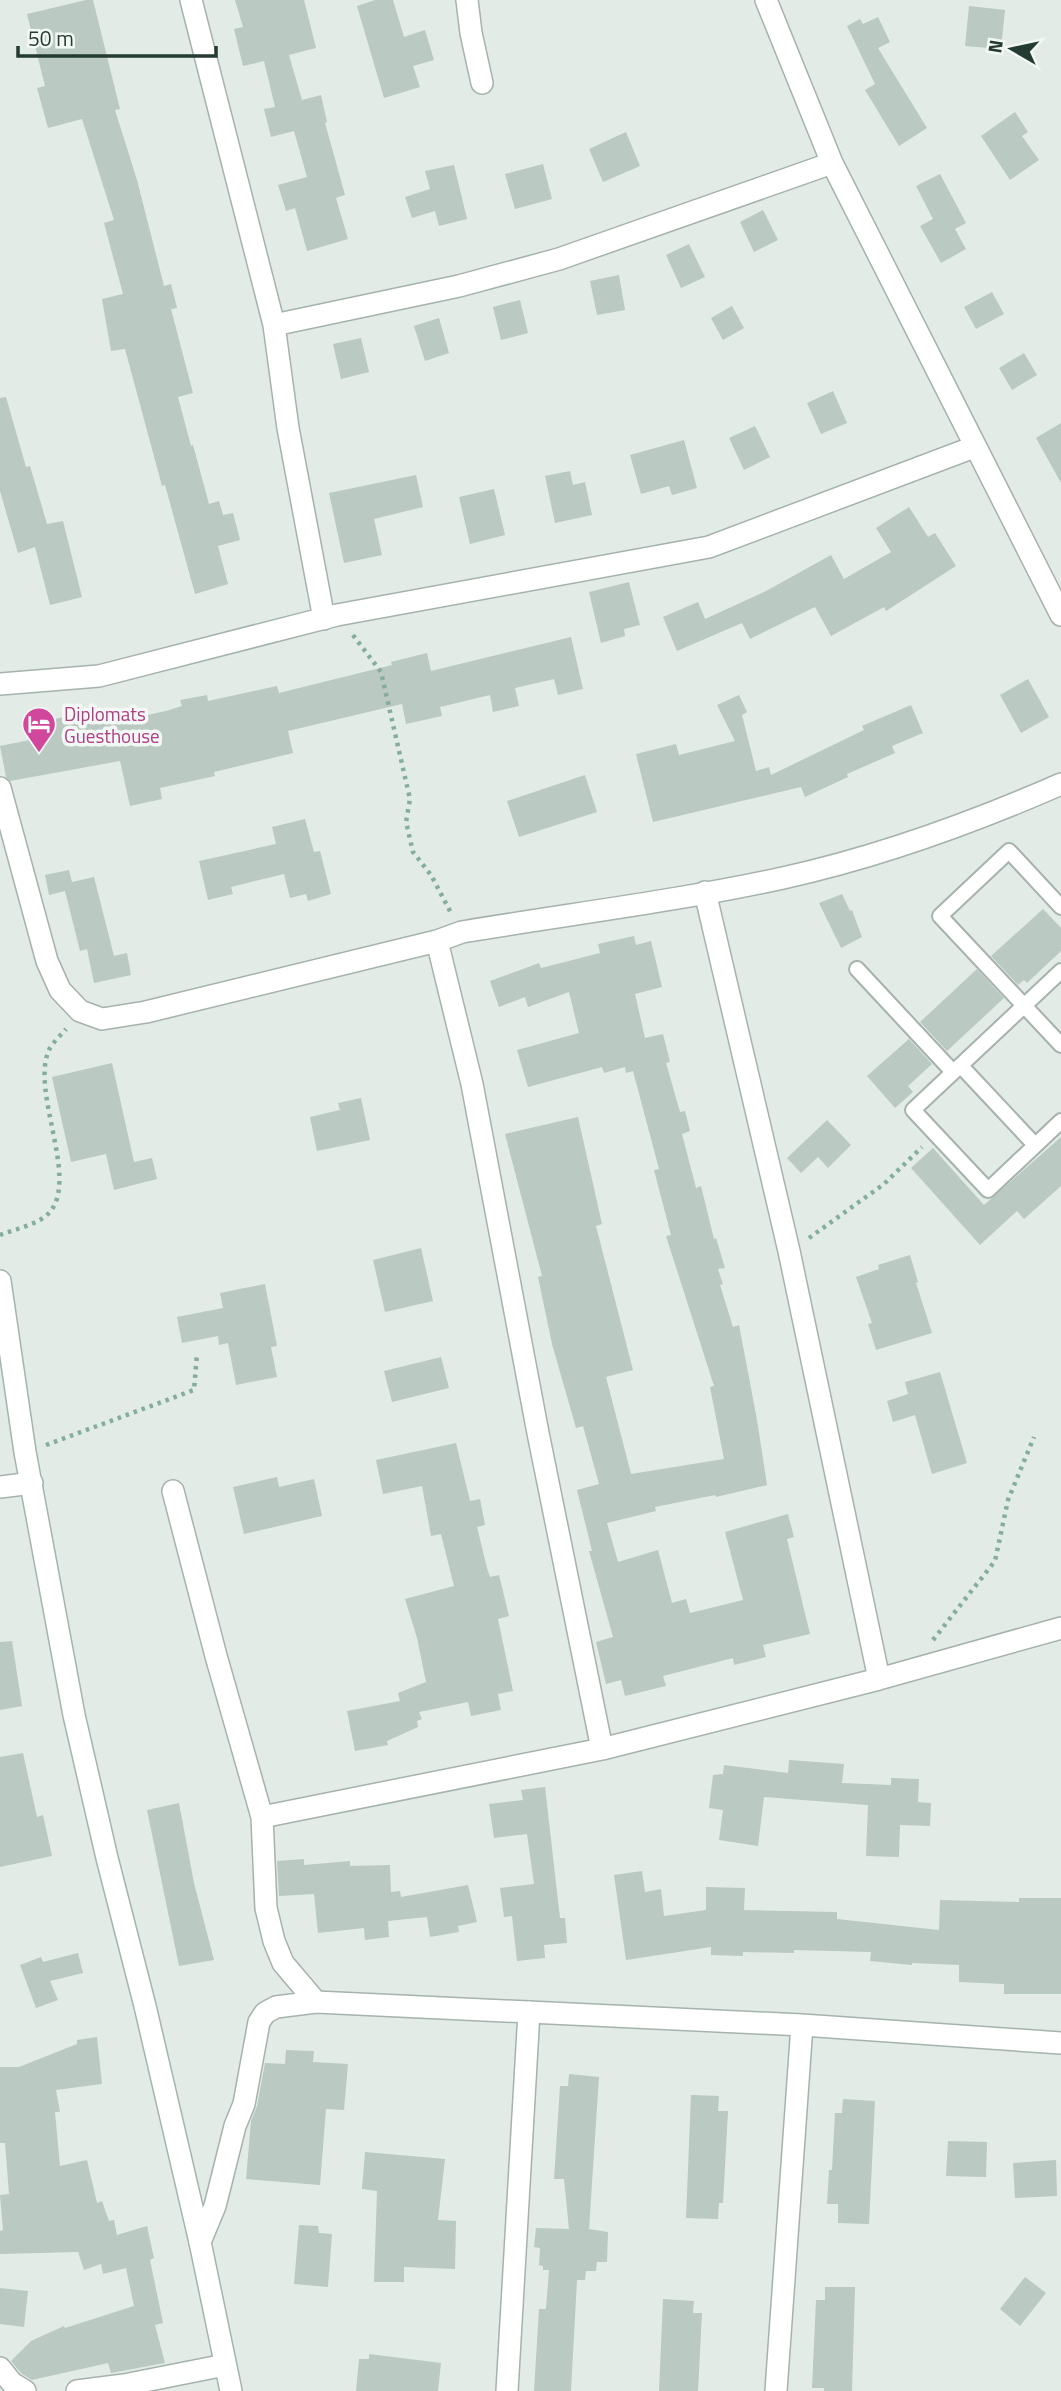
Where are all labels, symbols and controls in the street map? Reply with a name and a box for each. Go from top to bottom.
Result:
scale bar [18,14,215,58]
north arrow [977,14,1047,84]
text: 50 m [28,22,74,54]
text: N [979,37,1010,55]
place label: Diplomats Guesthouse [64,699,160,750]
hotel icon: Diplomats Guesthouse [20,705,58,754]

